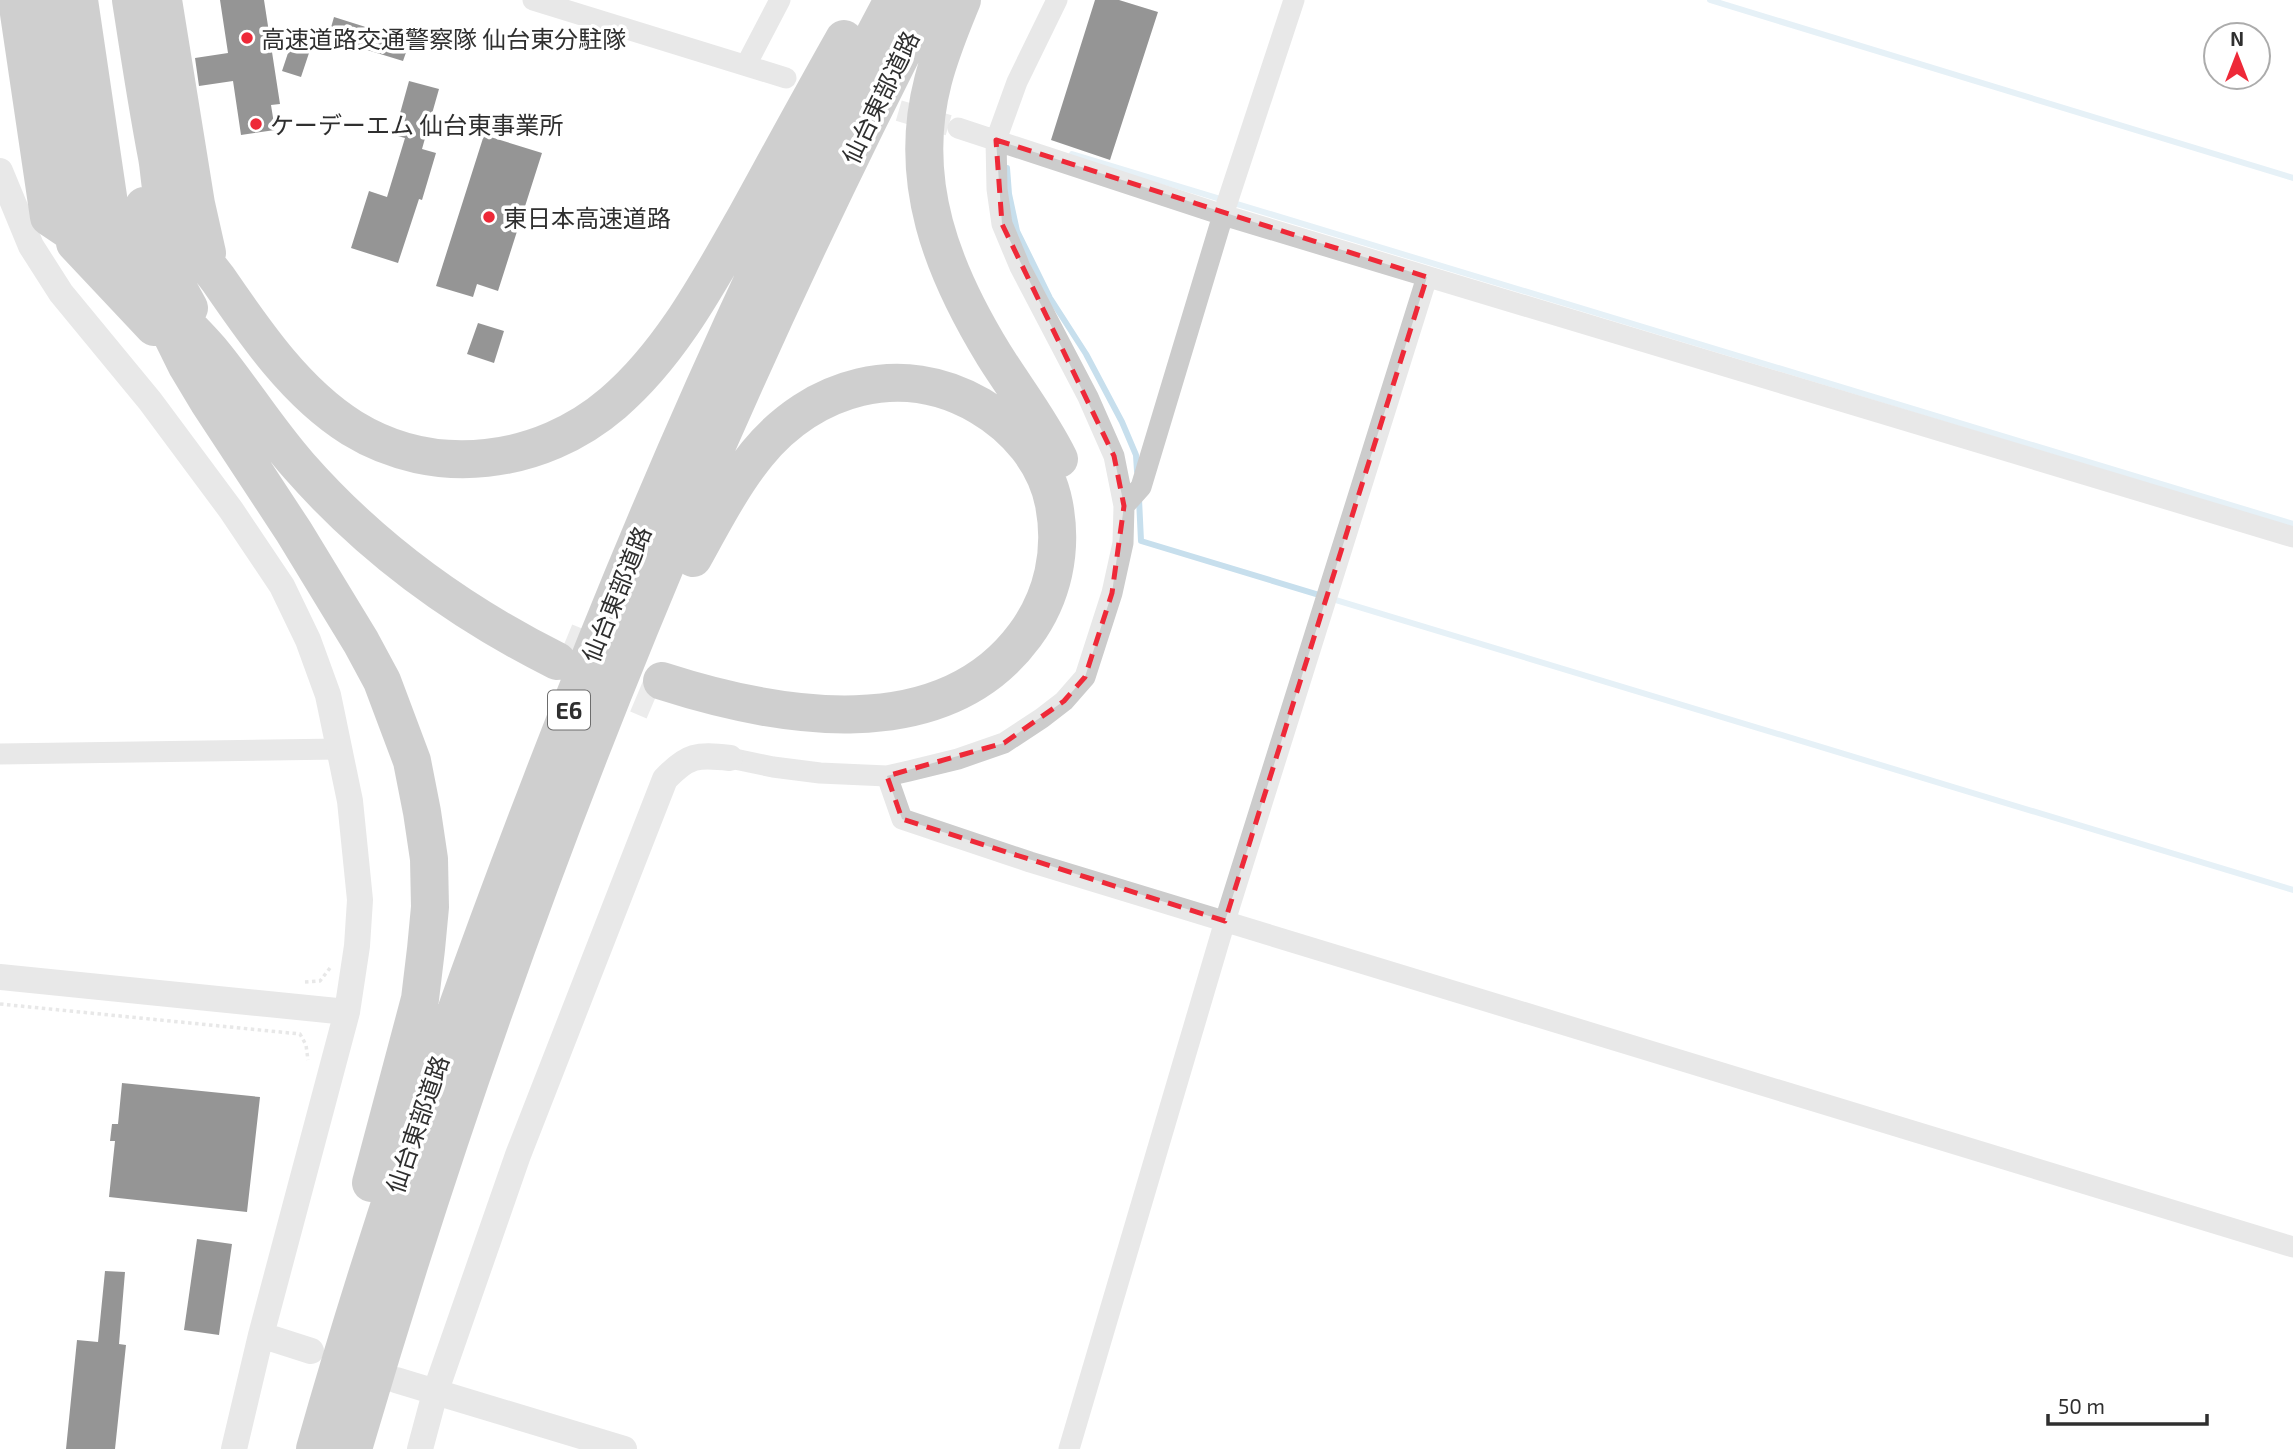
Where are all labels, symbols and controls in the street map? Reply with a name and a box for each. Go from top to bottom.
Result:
north arrow [2202,21,2272,91]
place label: 高速道路交通警察隊 仙台東分駐隊 [261,24,626,53]
street label: 仙台東部道路 [835,26,925,168]
text: N [2230,27,2244,50]
marker: 高速道路交通警察隊 仙台東分駐隊 [239,30,255,46]
place label: ケーデーエム 仙台東事業所 [270,110,563,139]
marker: ケーデーエム 仙台東事業所 [248,116,264,132]
place label: 東日本高速道路 [503,203,671,232]
marker: 東日本高速道路 [481,209,497,225]
street label: 仙台東部道路 [576,522,656,666]
road number: E6 [548,690,590,730]
street label: 仙台東部道路 [380,1051,454,1197]
scale bar [2048,1382,2207,1426]
text: 50 m [2058,1393,2105,1418]

